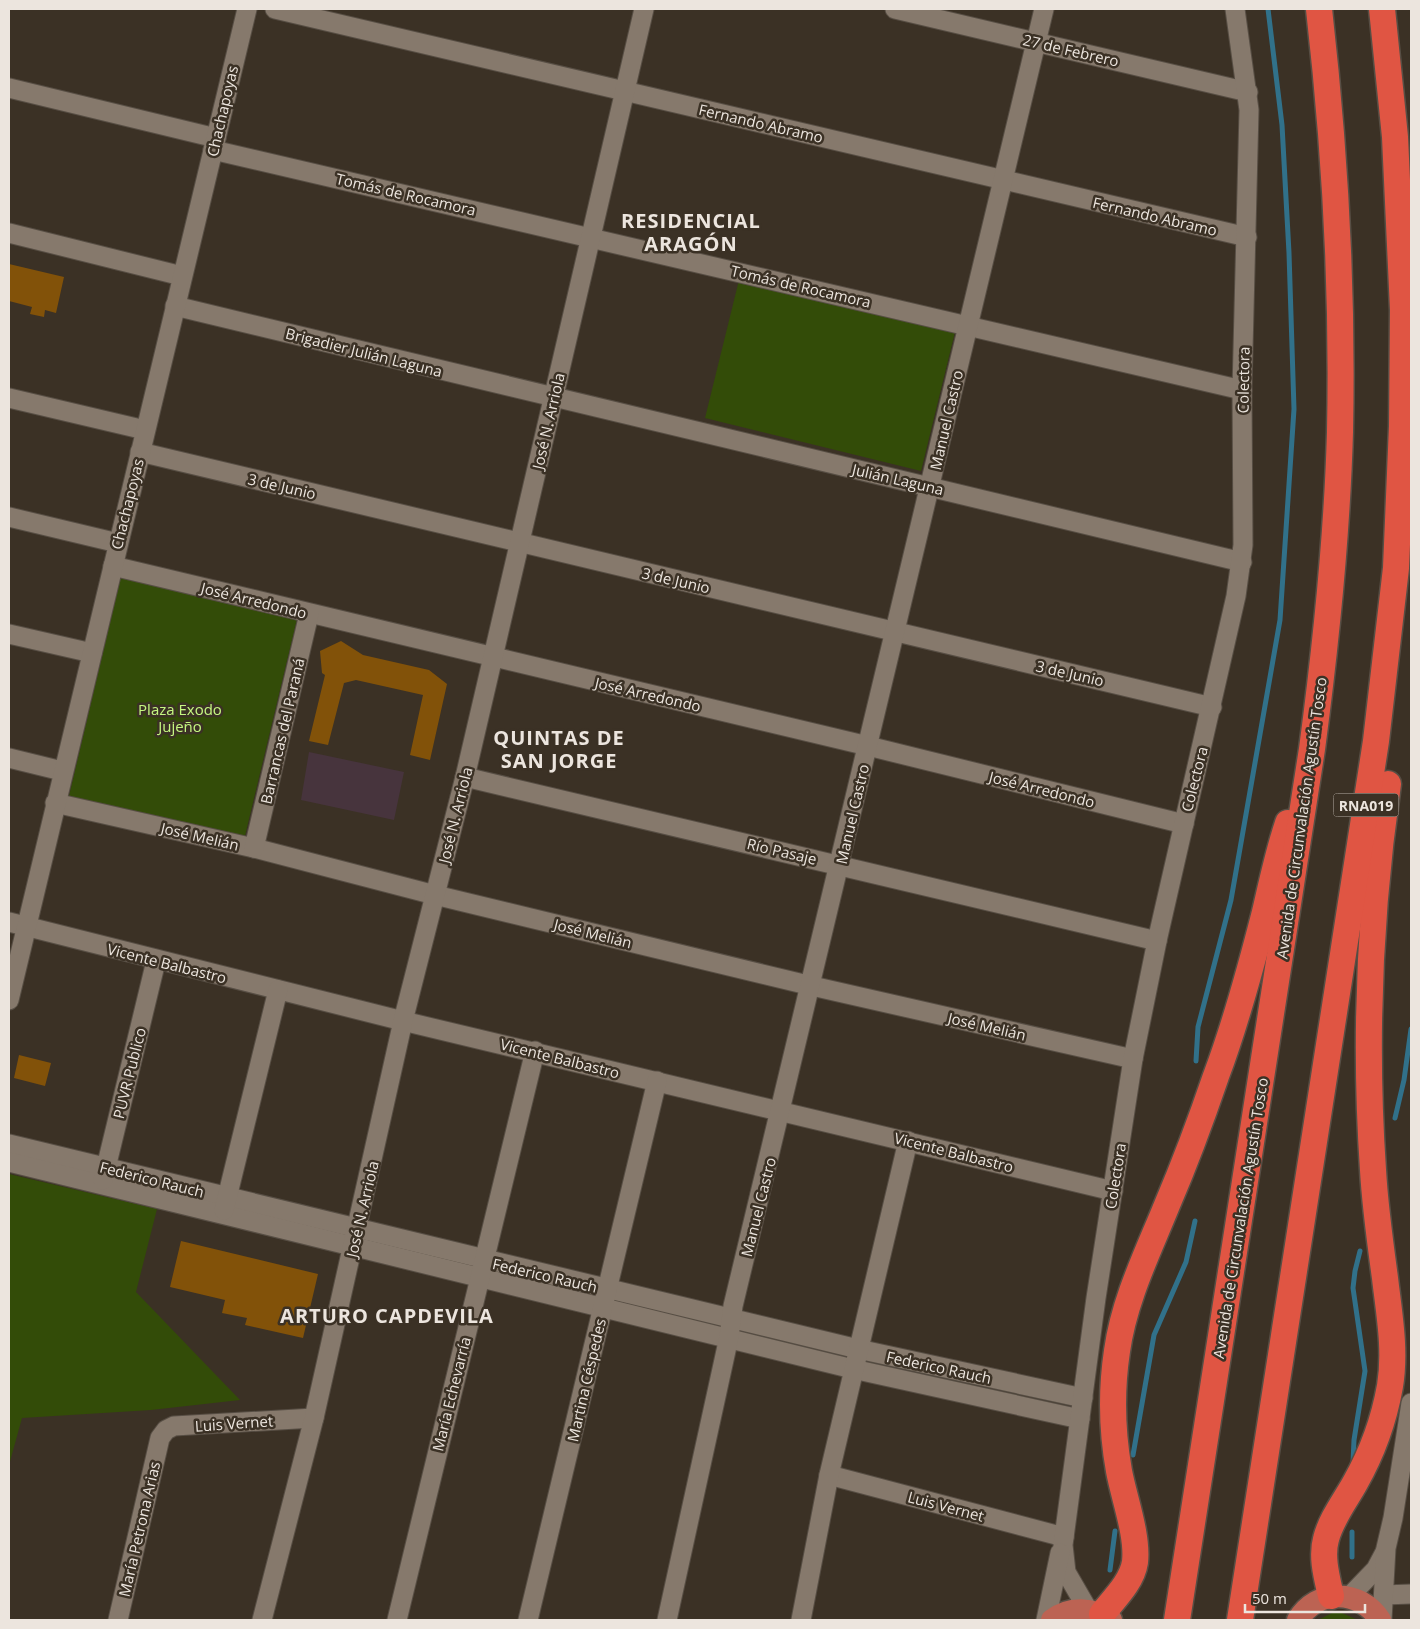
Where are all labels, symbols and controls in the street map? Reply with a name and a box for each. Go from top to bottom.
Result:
street label: 27 de Febrero [1021,29,1121,71]
street label: Chachapoyas [202,63,242,159]
street label: Fernando Abramo [697,99,825,147]
street label: Tomás de Rocamora [334,168,478,220]
street label: Fernando Abramo [1091,192,1219,240]
district label: RESIDENCIAL ARAGÓN [621,207,761,257]
street label: Tomás de Rocamora [729,260,873,312]
street label: Brigadier Julián Laguna [284,323,444,381]
street label: Colectora [1232,346,1254,414]
street label: Manuel Castro [925,368,967,472]
street label: José N. Arriola [527,371,569,473]
street label: Chachapoyas [106,457,148,551]
street label: Julián Laguna [848,458,946,499]
street label: 3 de Junio [246,468,318,504]
street label: 3 de Junio [640,562,712,598]
street label: José Arredondo [197,577,309,623]
street label: 3 de Junio [1034,655,1106,691]
street label: Barrancas del Paraná [255,656,309,806]
street label: José Arredondo [591,672,703,716]
street label: Avenida de Circunvalación Agustín Tosco [1271,676,1331,960]
park label: Plaza Exodo Jujeño [138,699,222,736]
district label: QUINTAS DE SAN JORGE [493,724,625,774]
street label: Colectora [1176,744,1212,814]
street label: Manuel Castro [831,762,873,866]
street label: José N. Arriola [433,765,477,867]
street label: José Arredondo [985,766,1097,812]
road number: RNA019 [1334,794,1398,816]
street label: José Melián [157,817,241,855]
street label: Río Pasaje [745,833,819,869]
street label: José Melián [550,913,634,952]
street label: Vicente Balbastro [105,939,229,987]
street label: José Melián [944,1007,1028,1045]
street label: PUVR Publico [108,1025,150,1121]
street label: Vicente Balbastro [498,1034,622,1082]
street label: Avenida de Circunvalación Agustín Tosco [1208,1076,1272,1360]
street label: Vicente Balbastro [892,1128,1016,1176]
street label: Colectora [1100,1141,1130,1211]
street label: Manuel Castro [736,1155,780,1259]
street label: Federico Rauch [98,1156,206,1202]
street label: José N. Arriola [341,1159,383,1261]
street label: Federico Rauch [491,1253,599,1297]
district label: ARTURO CAPDEVILA [280,1302,494,1329]
street label: Martina Céspedes [562,1316,610,1444]
street label: María Echevarría [427,1335,475,1453]
street label: Federico Rauch [885,1346,993,1388]
street label: Luis Vernet [194,1410,274,1436]
street label: María Petrona Arias [114,1459,164,1599]
street label: Luis Vernet [906,1486,986,1526]
scale bar [1245,1582,1365,1614]
text: 50 m [1252,1588,1287,1608]

